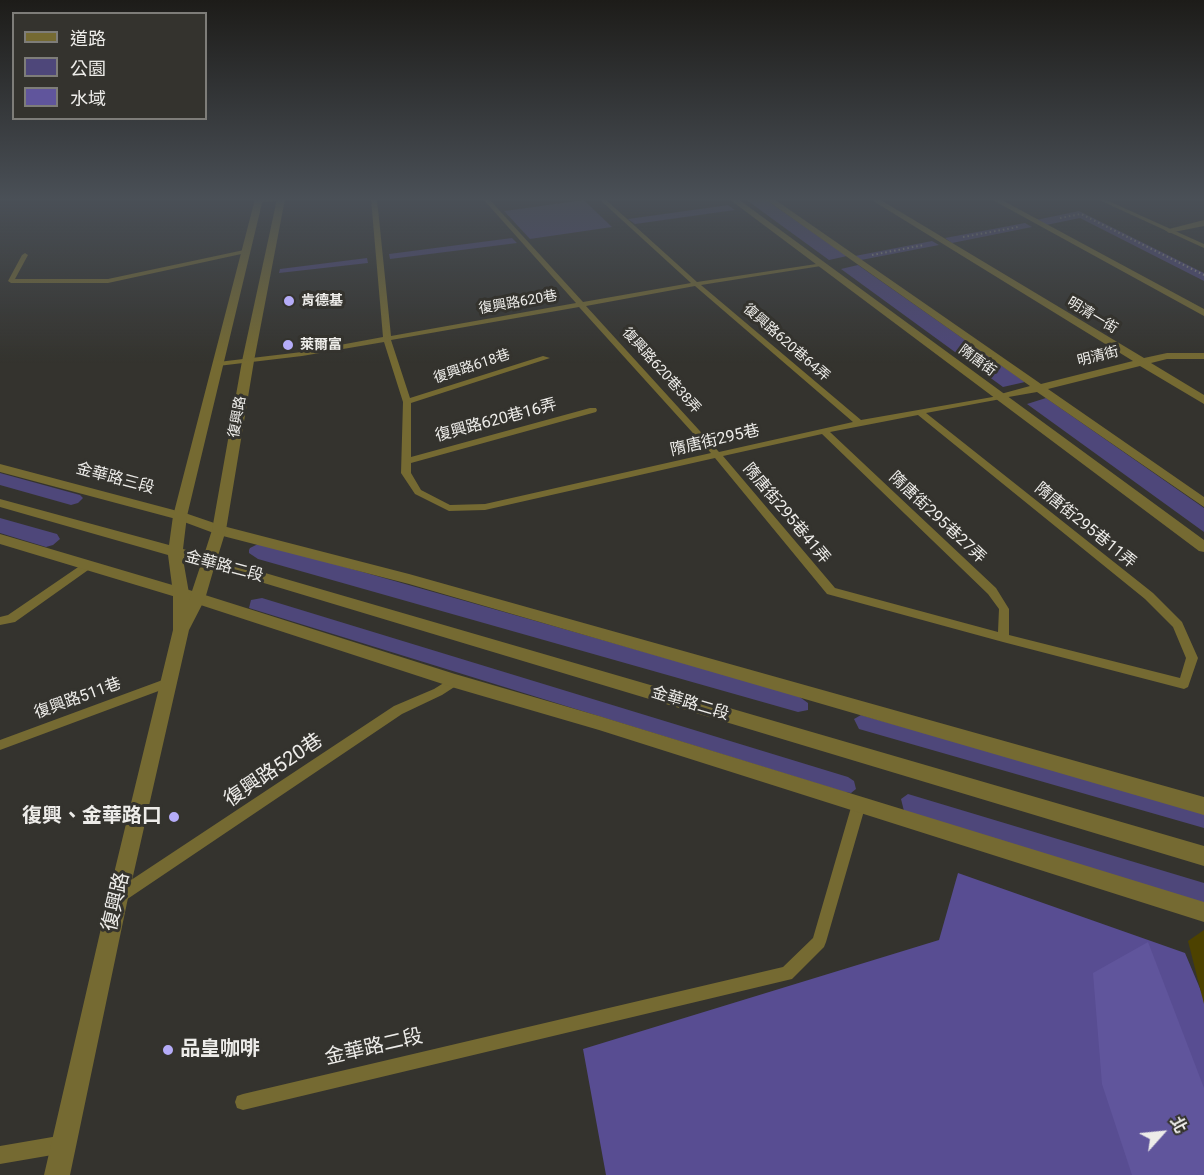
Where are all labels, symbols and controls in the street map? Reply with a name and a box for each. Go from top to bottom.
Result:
legend [12,12,207,120]
text: 道路 [70,28,106,49]
text: 公園 [70,58,106,79]
text: 水域 [70,88,106,109]
street label: 復興路620巷 [477,288,559,318]
place label: 肯德基 [301,293,343,309]
marker: 肯德基 [282,294,296,308]
street label: 明清一街 [1064,294,1120,338]
street label: 復興路620巷64弄 [739,301,833,385]
street label: 復興路620巷38弄 [618,325,704,417]
place label: 萊爾富 [300,337,342,353]
marker: 萊爾富 [281,338,295,352]
street label: 隋唐街 [955,342,999,380]
street label: 明清街 [1076,344,1120,370]
street label: 復興路618巷 [432,347,512,387]
street label: 復興路 [226,395,250,439]
street label: 復興路620巷16弄 [433,396,559,446]
street label: 隋唐街295巷 [669,421,761,461]
street label: 金華路三段 [74,459,156,499]
street label: 隋唐街295巷41弄 [738,460,834,568]
street label: 隋唐街295巷27弄 [885,468,989,568]
street label: 隋唐街295巷11弄 [1030,479,1140,573]
street label: 金華路二段 [183,547,265,587]
street label: 復興路511巷 [32,674,124,724]
street label: 金華路二段 [649,683,731,725]
street label: 復興路520巷 [220,729,328,813]
place label: 復興、金華路口 [22,805,162,829]
marker: 復興、金華路口 [167,810,181,824]
street label: 復興路 [99,870,135,934]
street label: 金華路二段 [323,1025,425,1071]
place label: 品皇咖啡 [180,1038,260,1062]
marker: 品皇咖啡 [161,1043,175,1057]
north arrow [1132,1103,1192,1163]
text: 北 [1166,1113,1191,1136]

